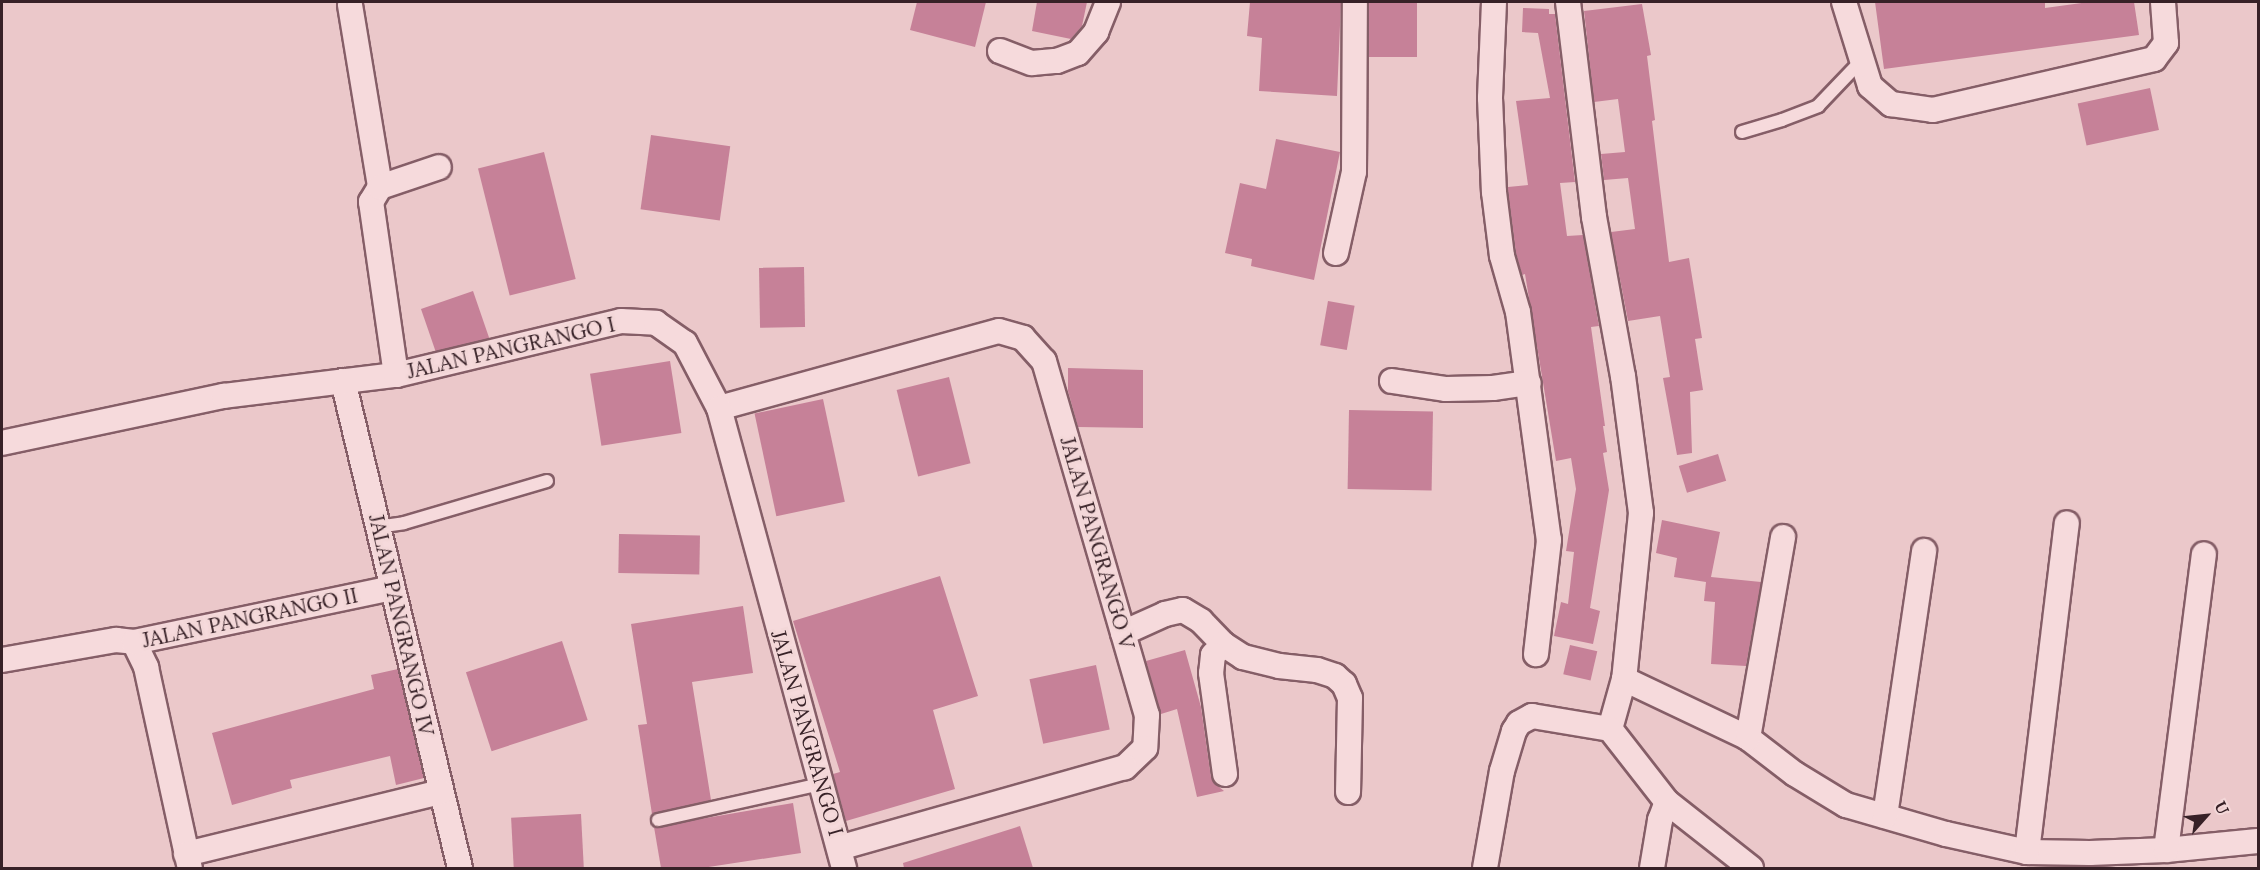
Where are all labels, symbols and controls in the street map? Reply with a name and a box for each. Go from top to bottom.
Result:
street label: JALAN PANGRANGO I [404,312,618,384]
street label: JALAN PANGRANGO V [1055,434,1139,652]
street label: JALAN PANGRANGO IV [363,512,439,738]
street label: JALAN PANGRANGO II [140,583,360,653]
street label: JALAN PANGRANGO I [766,627,848,839]
north arrow [2176,786,2236,846]
text: U [2210,798,2234,818]

